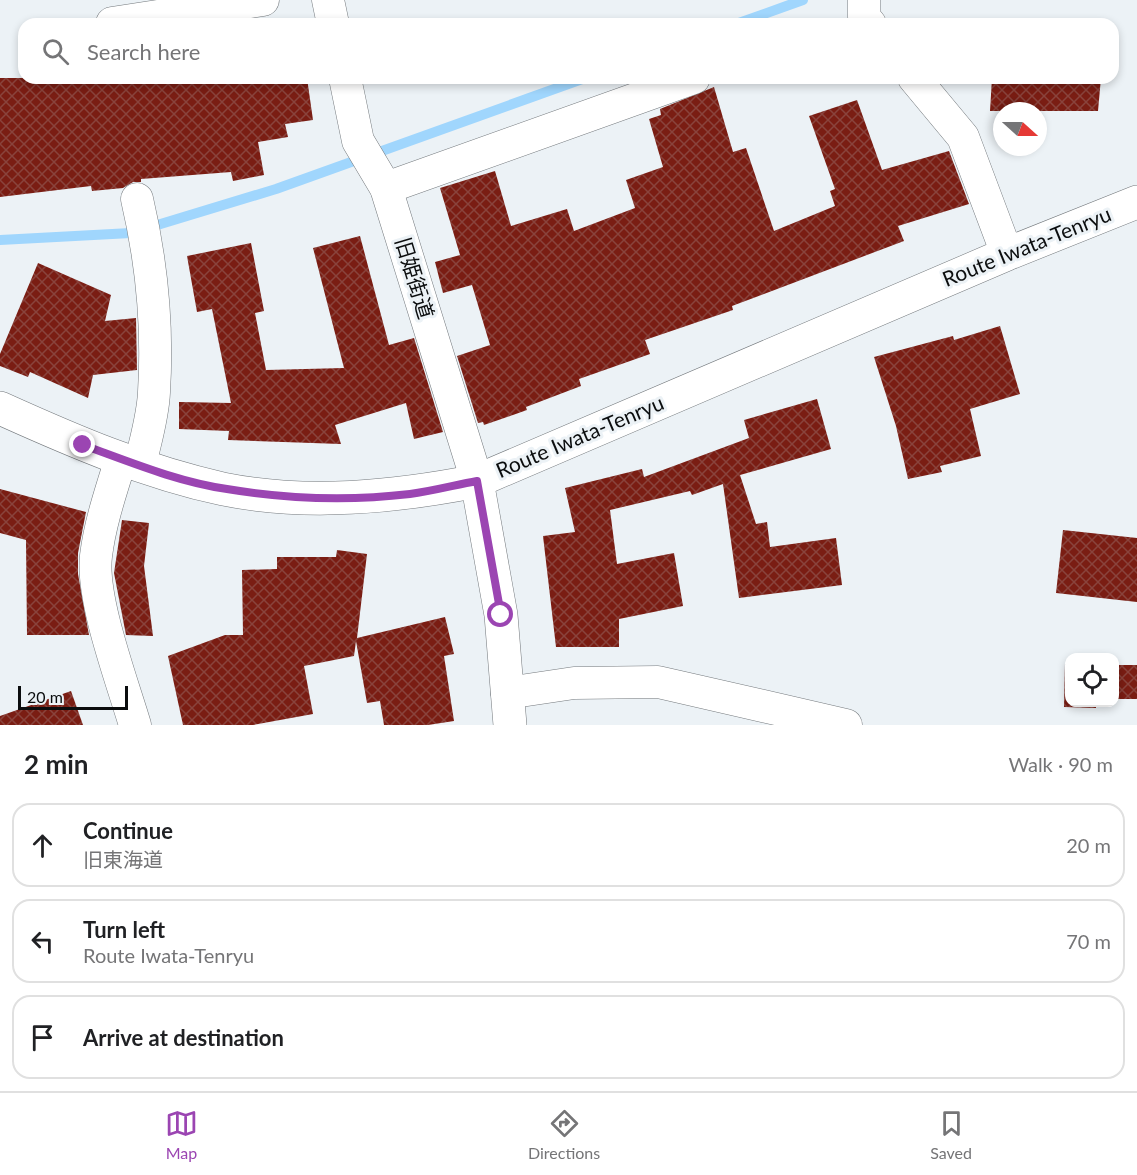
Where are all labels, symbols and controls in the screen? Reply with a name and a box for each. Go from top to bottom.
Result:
search box [18,18,1119,84]
icon: search [39,35,72,68]
text: Search here [87,38,200,65]
north arrow [993,102,1047,156]
street label: Route Iwata-Tenryu [938,200,1114,291]
street label: 旧姫街道 [391,234,440,321]
street label: Route Iwata-Tenryu [492,389,667,482]
route end [69,431,95,457]
route start [487,601,513,627]
map controls [1065,653,1119,707]
button: locate [1065,653,1119,707]
scale bar [18,683,128,710]
text: 20 m [27,687,63,706]
text: 2 min [24,748,88,780]
text: Walk · 90 m [1008,752,1113,776]
text: Continue [83,817,173,844]
icon: ahead [26,829,59,862]
text: 20 m [1066,833,1111,857]
text: 旧東海道 [83,847,163,871]
text: Turn left [83,916,165,943]
icon: left [26,925,59,958]
text: 70 m [1066,929,1111,953]
text: Route Iwata-Tenryu [83,943,254,967]
icon: arrive [26,1021,59,1054]
text: Arrive at destination [83,1024,284,1051]
tab: Map [165,1107,198,1162]
tab: Directions [528,1107,600,1162]
tab: Saved [930,1107,972,1162]

